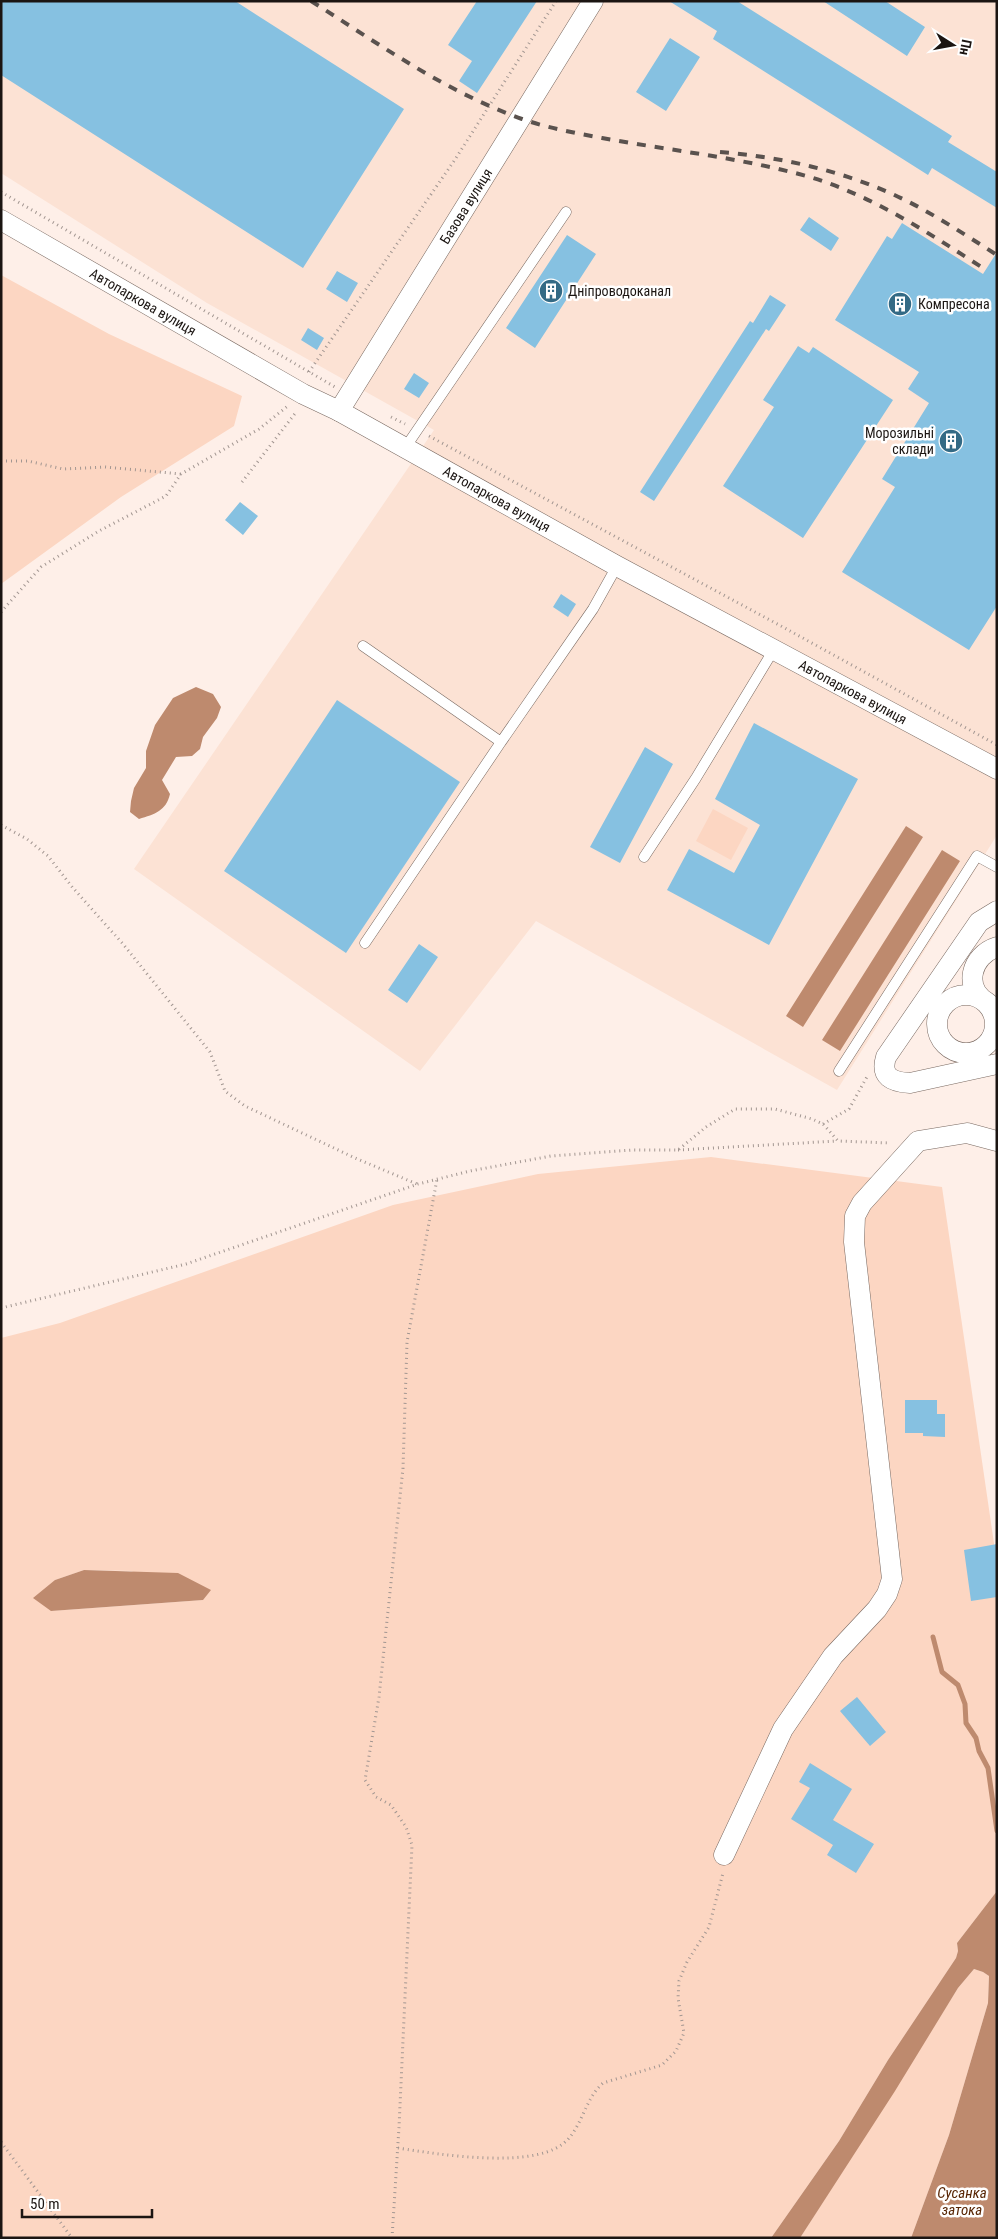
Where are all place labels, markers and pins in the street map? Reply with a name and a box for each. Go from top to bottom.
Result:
building icon: Дніпроводоканал [538,278,564,304]
place label: Дніпроводоканал [568,283,671,299]
building icon: Компресона [887,291,913,317]
place label: Компресона [918,296,990,312]
place label: Морозильні склади [865,425,934,457]
building icon: Морозильні склади [938,428,964,454]

